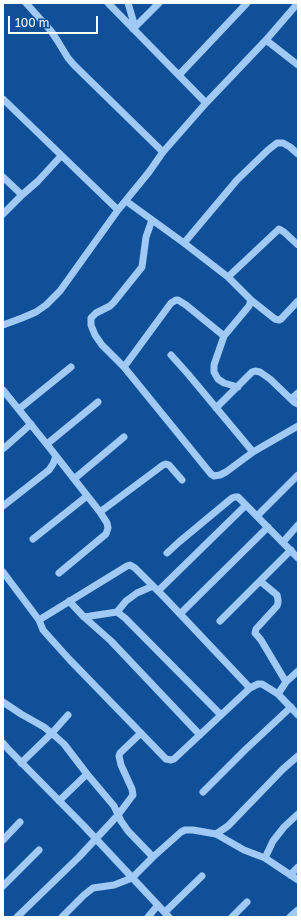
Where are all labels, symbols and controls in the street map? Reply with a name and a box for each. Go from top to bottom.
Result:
scale bar [10,8,100,34]
text: 100 m [15,15,49,30]

